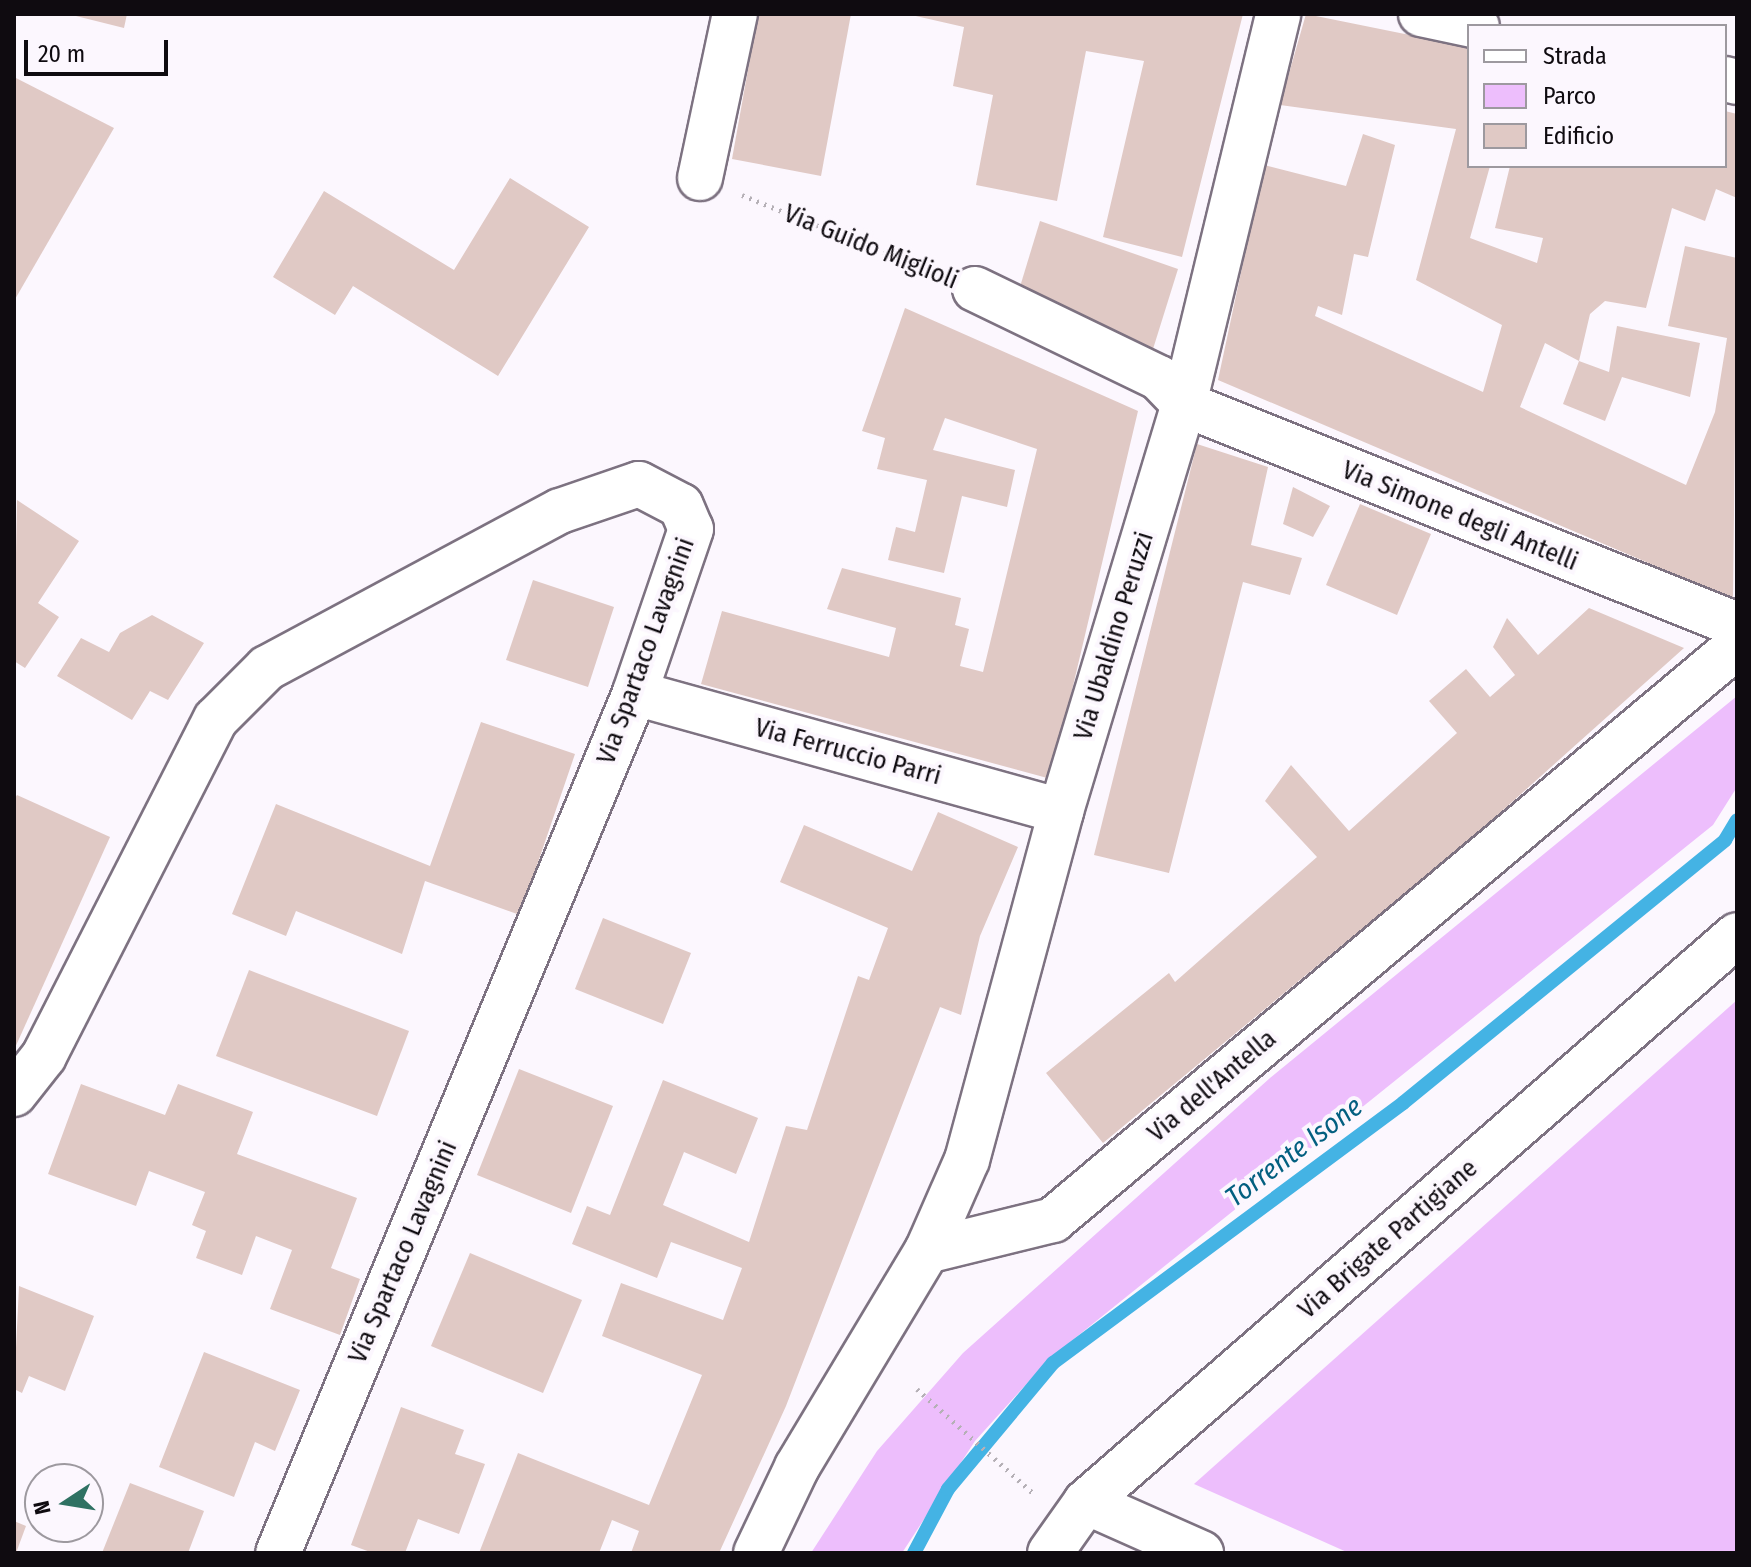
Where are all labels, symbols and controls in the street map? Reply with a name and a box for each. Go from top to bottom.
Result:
scale bar [28,24,172,74]
legend [1467,24,1727,168]
text: 20 m [38,40,85,68]
text: Strada [1543,42,1607,70]
text: Parco [1543,82,1596,110]
text: Edificio [1543,122,1614,150]
street label: Via Guido Miglioli [779,198,963,296]
street label: Via Simone degli Antelli [1338,454,1582,578]
street label: Via Ubaldino Peruzzi [1067,528,1161,744]
street label: Via Spartaco Lavagnini [591,534,701,768]
street label: Via Ferruccio Parri [751,712,945,792]
street label: Via dell'Antella [1141,1023,1283,1149]
water label: Torrente Isone [1219,1090,1369,1214]
street label: Via Spartaco Lavagnini [342,1136,464,1368]
street label: Via Brigate Partigiane [1292,1153,1484,1325]
north arrow [24,1463,104,1543]
text: N [27,1498,57,1517]

